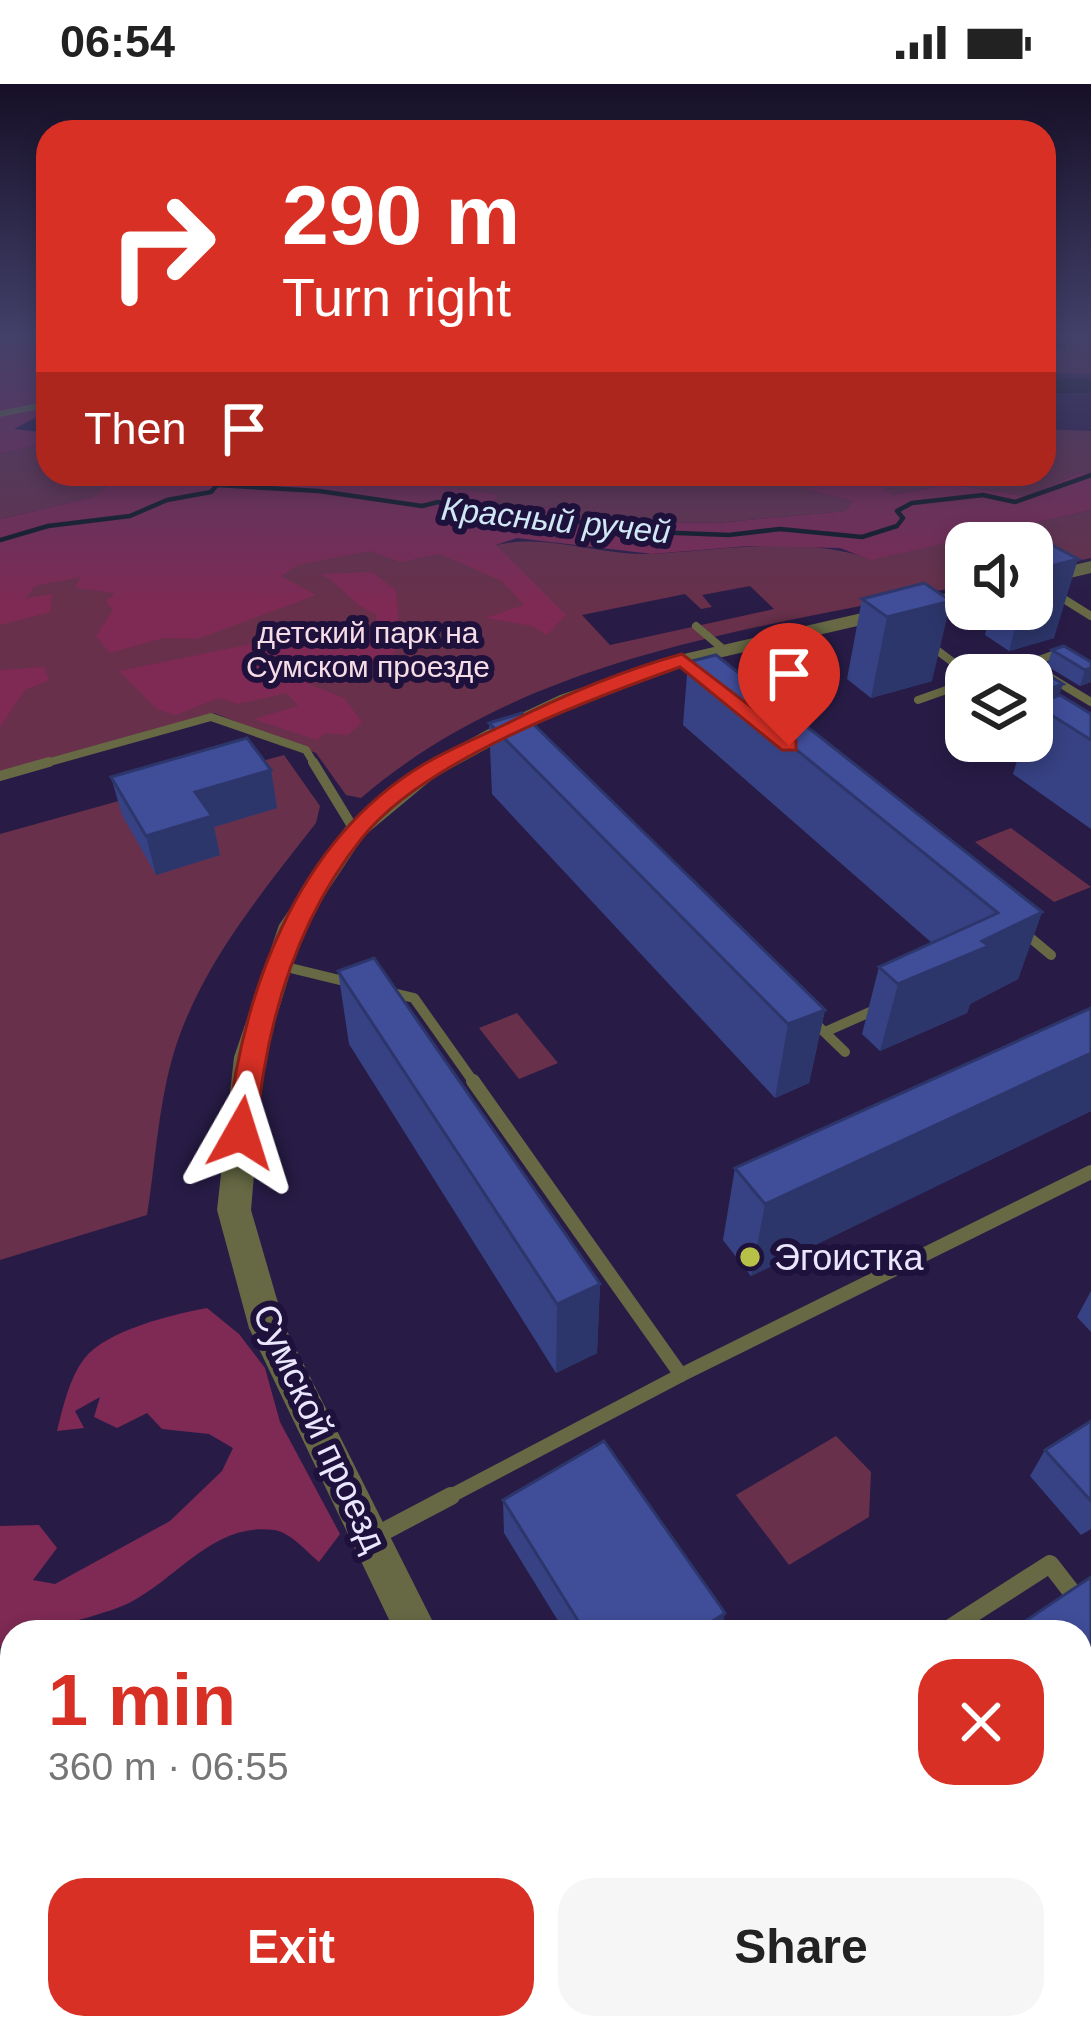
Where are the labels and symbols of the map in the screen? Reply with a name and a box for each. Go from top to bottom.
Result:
water label: Красный ручей [440,490,672,550]
park label: детский парк на Сумском проезде [246,616,490,683]
pin [738,623,840,746]
position arrow [178,1070,304,1196]
place label: Эгоистка [774,1237,924,1278]
marker: Эгоистка [737,1244,763,1270]
street label: Сумской проезд [245,1298,395,1558]

